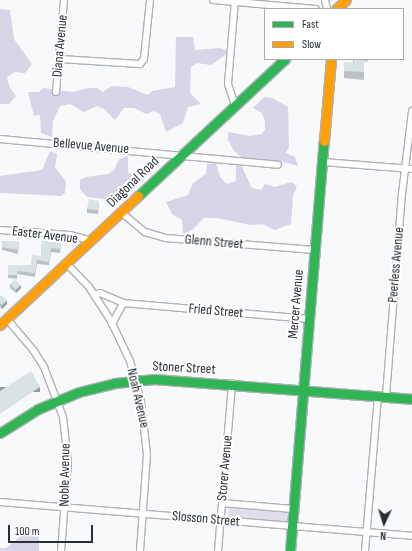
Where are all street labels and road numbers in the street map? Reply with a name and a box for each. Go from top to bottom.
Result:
street label: Diana Avenue [49,14,71,78]
street label: Bellevue Avenue [52,134,130,158]
street label: Diagonal Road [104,153,162,211]
street label: Easter Avenue [11,223,79,247]
street label: Peerless Avenue [384,227,408,303]
street label: Glenn Street [184,231,244,253]
street label: Mercer Avenue [285,269,307,339]
street label: Fried Street [188,300,244,322]
street label: Stoner Street [152,358,216,378]
street label: Noah Avenue [123,367,153,429]
street label: Storer Avenue [214,434,236,502]
street label: Noble Avenue [56,443,74,507]
street label: Slosson Street [171,508,241,530]

